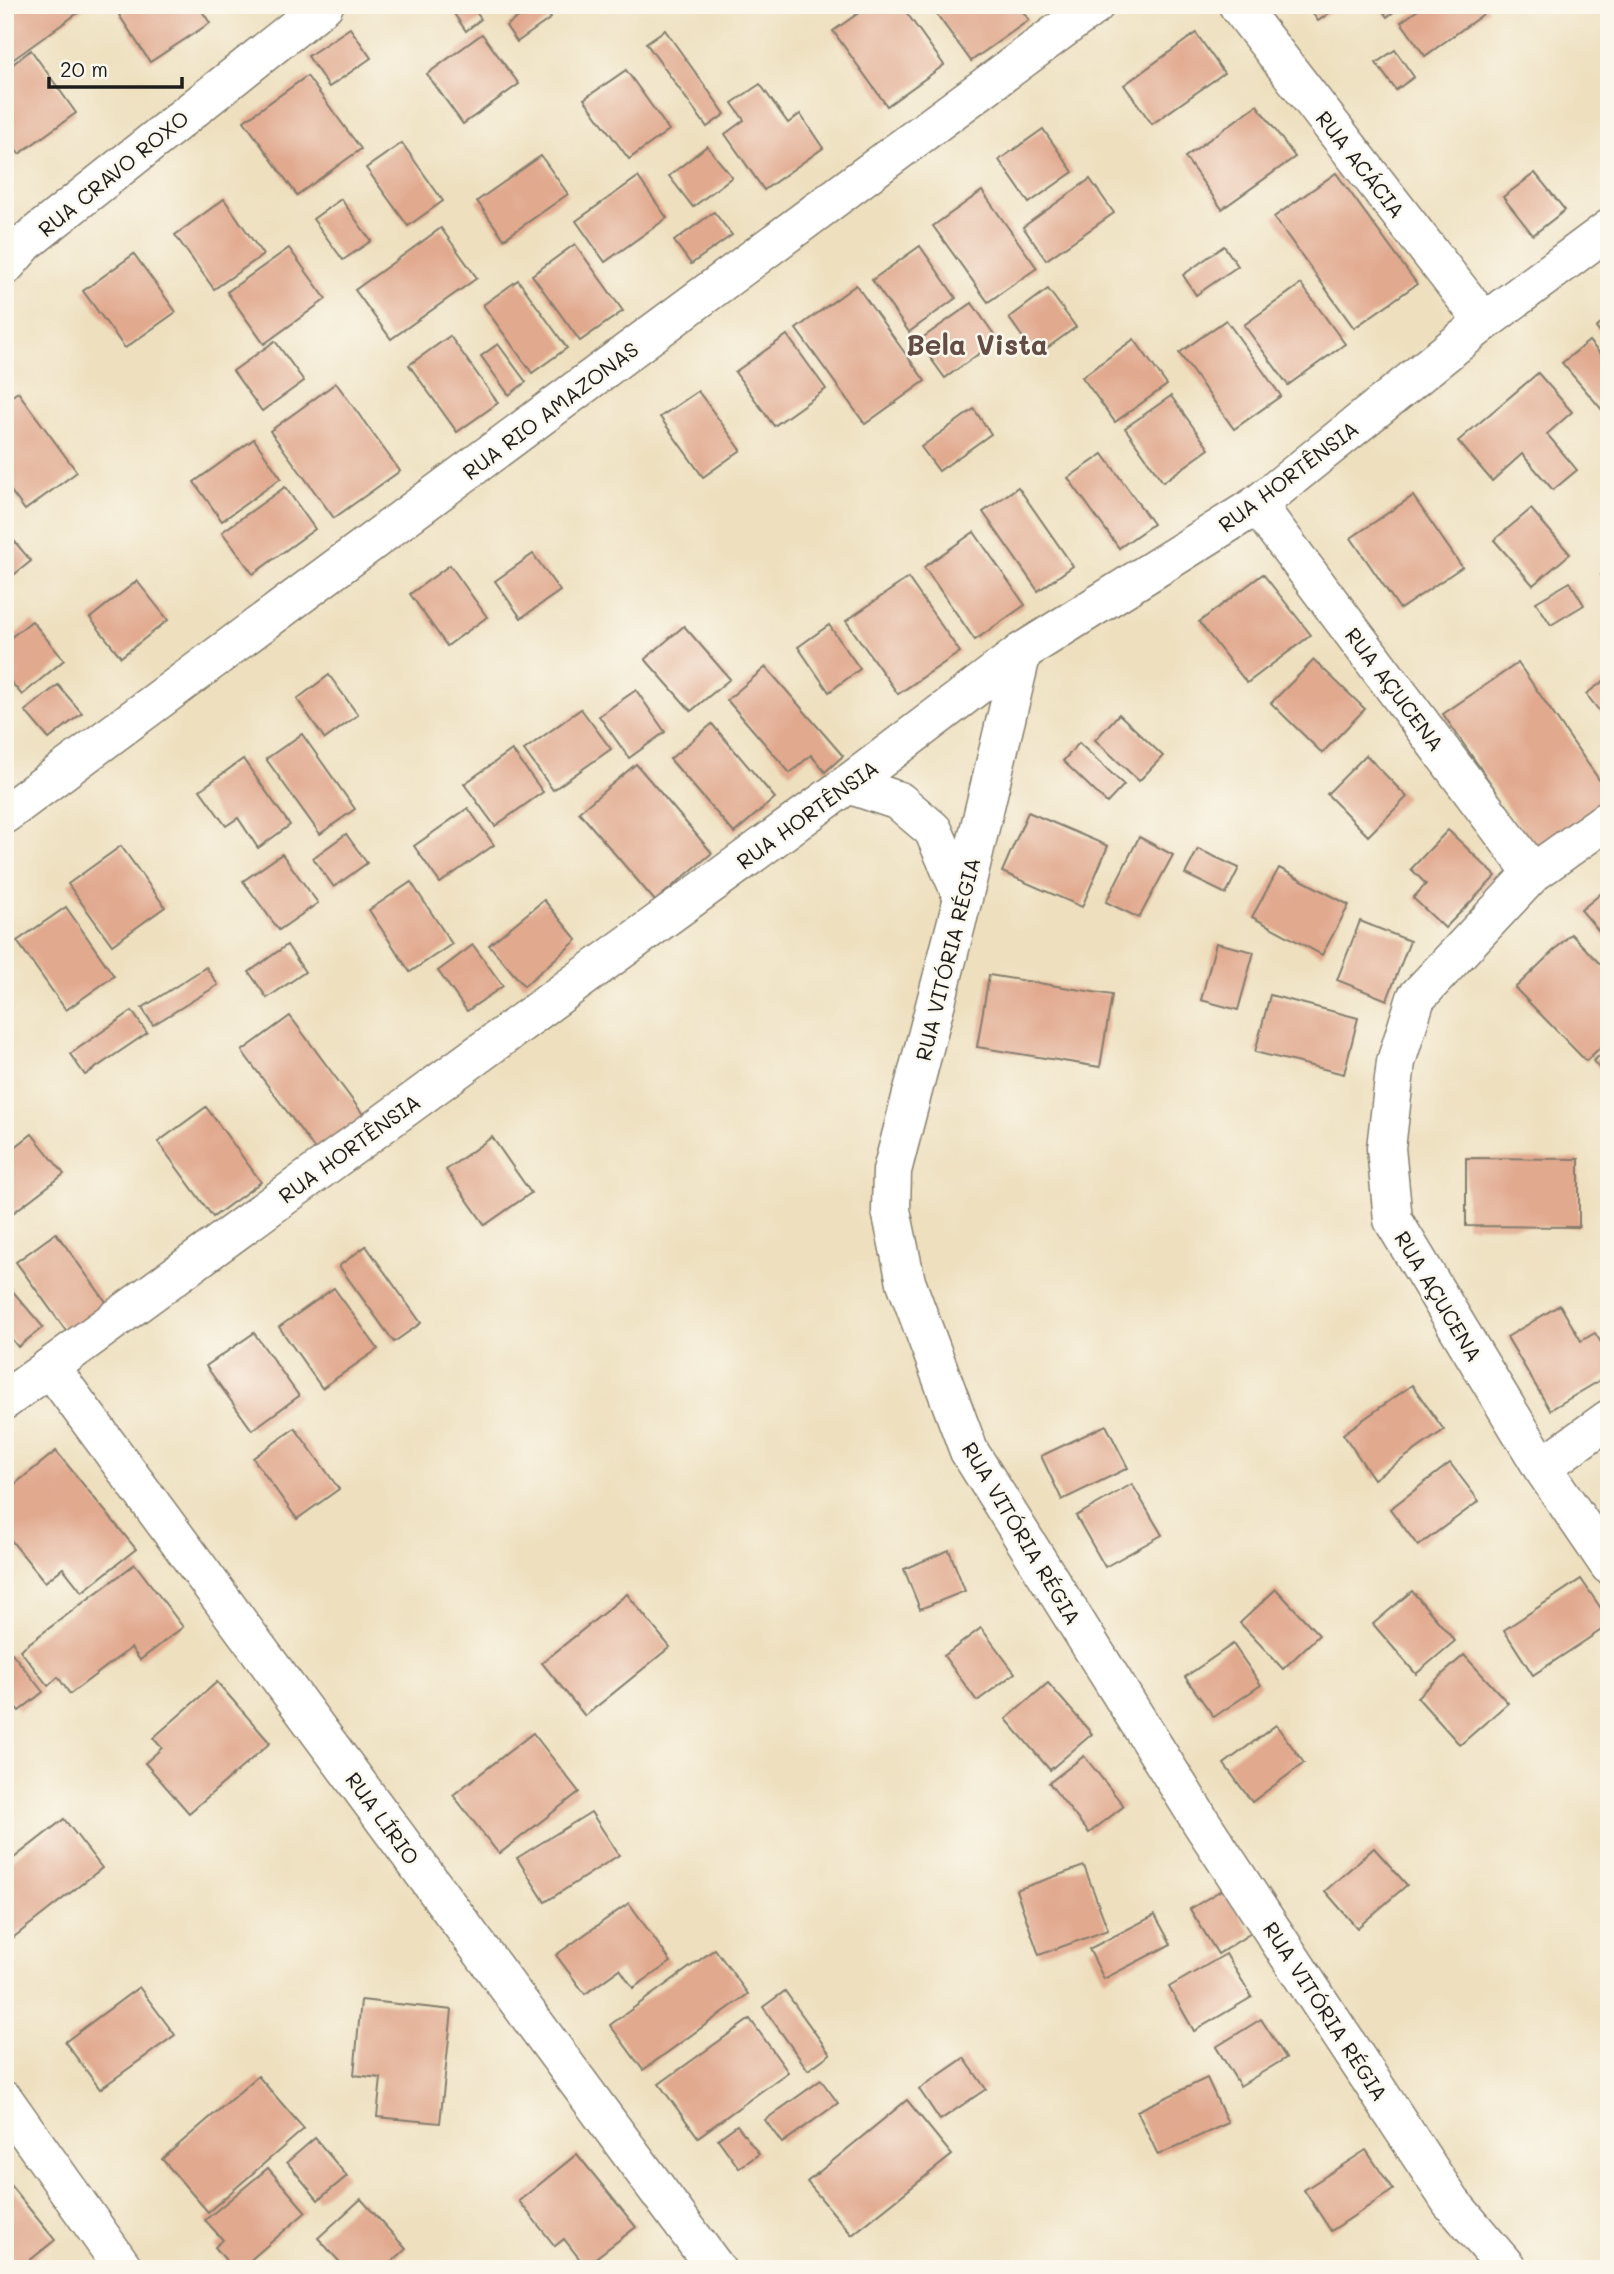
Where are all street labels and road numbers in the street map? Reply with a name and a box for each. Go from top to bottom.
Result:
street label: RUA CRAVO ROXO [32,104,194,242]
street label: RUA ACÁCIA [1311,105,1411,223]
street label: RUA RIO AMAZONAS [457,335,643,485]
street label: RUA HORTÊNSIA [1213,414,1363,538]
street label: RUA AÇUCENA [1340,622,1450,756]
street label: RUA HORTÊNSIA [731,754,883,874]
street label: RUA VITÓRIA RÉGIA [909,855,985,1063]
street label: RUA HORTÊNSIA [273,1088,425,1208]
street label: RUA AÇUCENA [1389,1226,1489,1366]
street label: RUA VITÓRIA RÉGIA [957,1437,1087,1629]
street label: RUA LÍRIO [340,1766,426,1870]
street label: RUA VITÓRIA RÉGIA [1258,1916,1394,2106]

